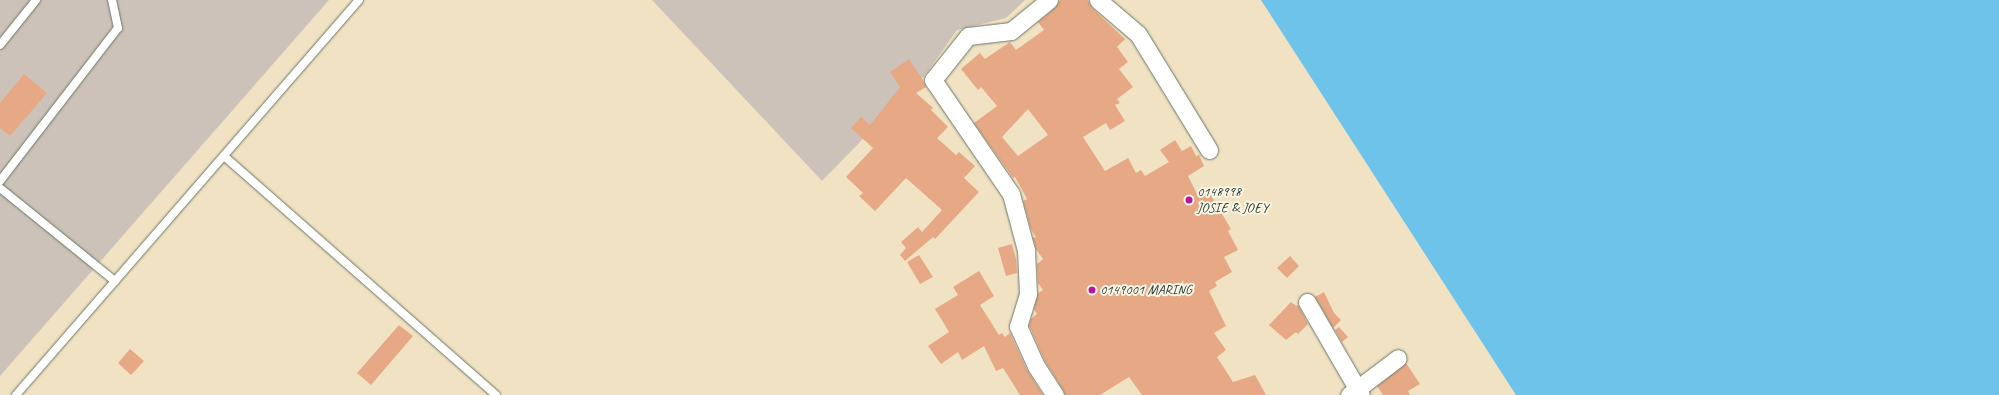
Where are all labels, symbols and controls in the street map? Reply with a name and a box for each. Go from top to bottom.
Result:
place label: 0148998 JOSIE & JOEY [1197,184,1268,216]
marker: 0148998 JOSIE & JOEY [1184,195,1194,205]
place label: 0149001 MARING [1100,282,1192,298]
marker: 0149001 MARING [1087,285,1097,295]

